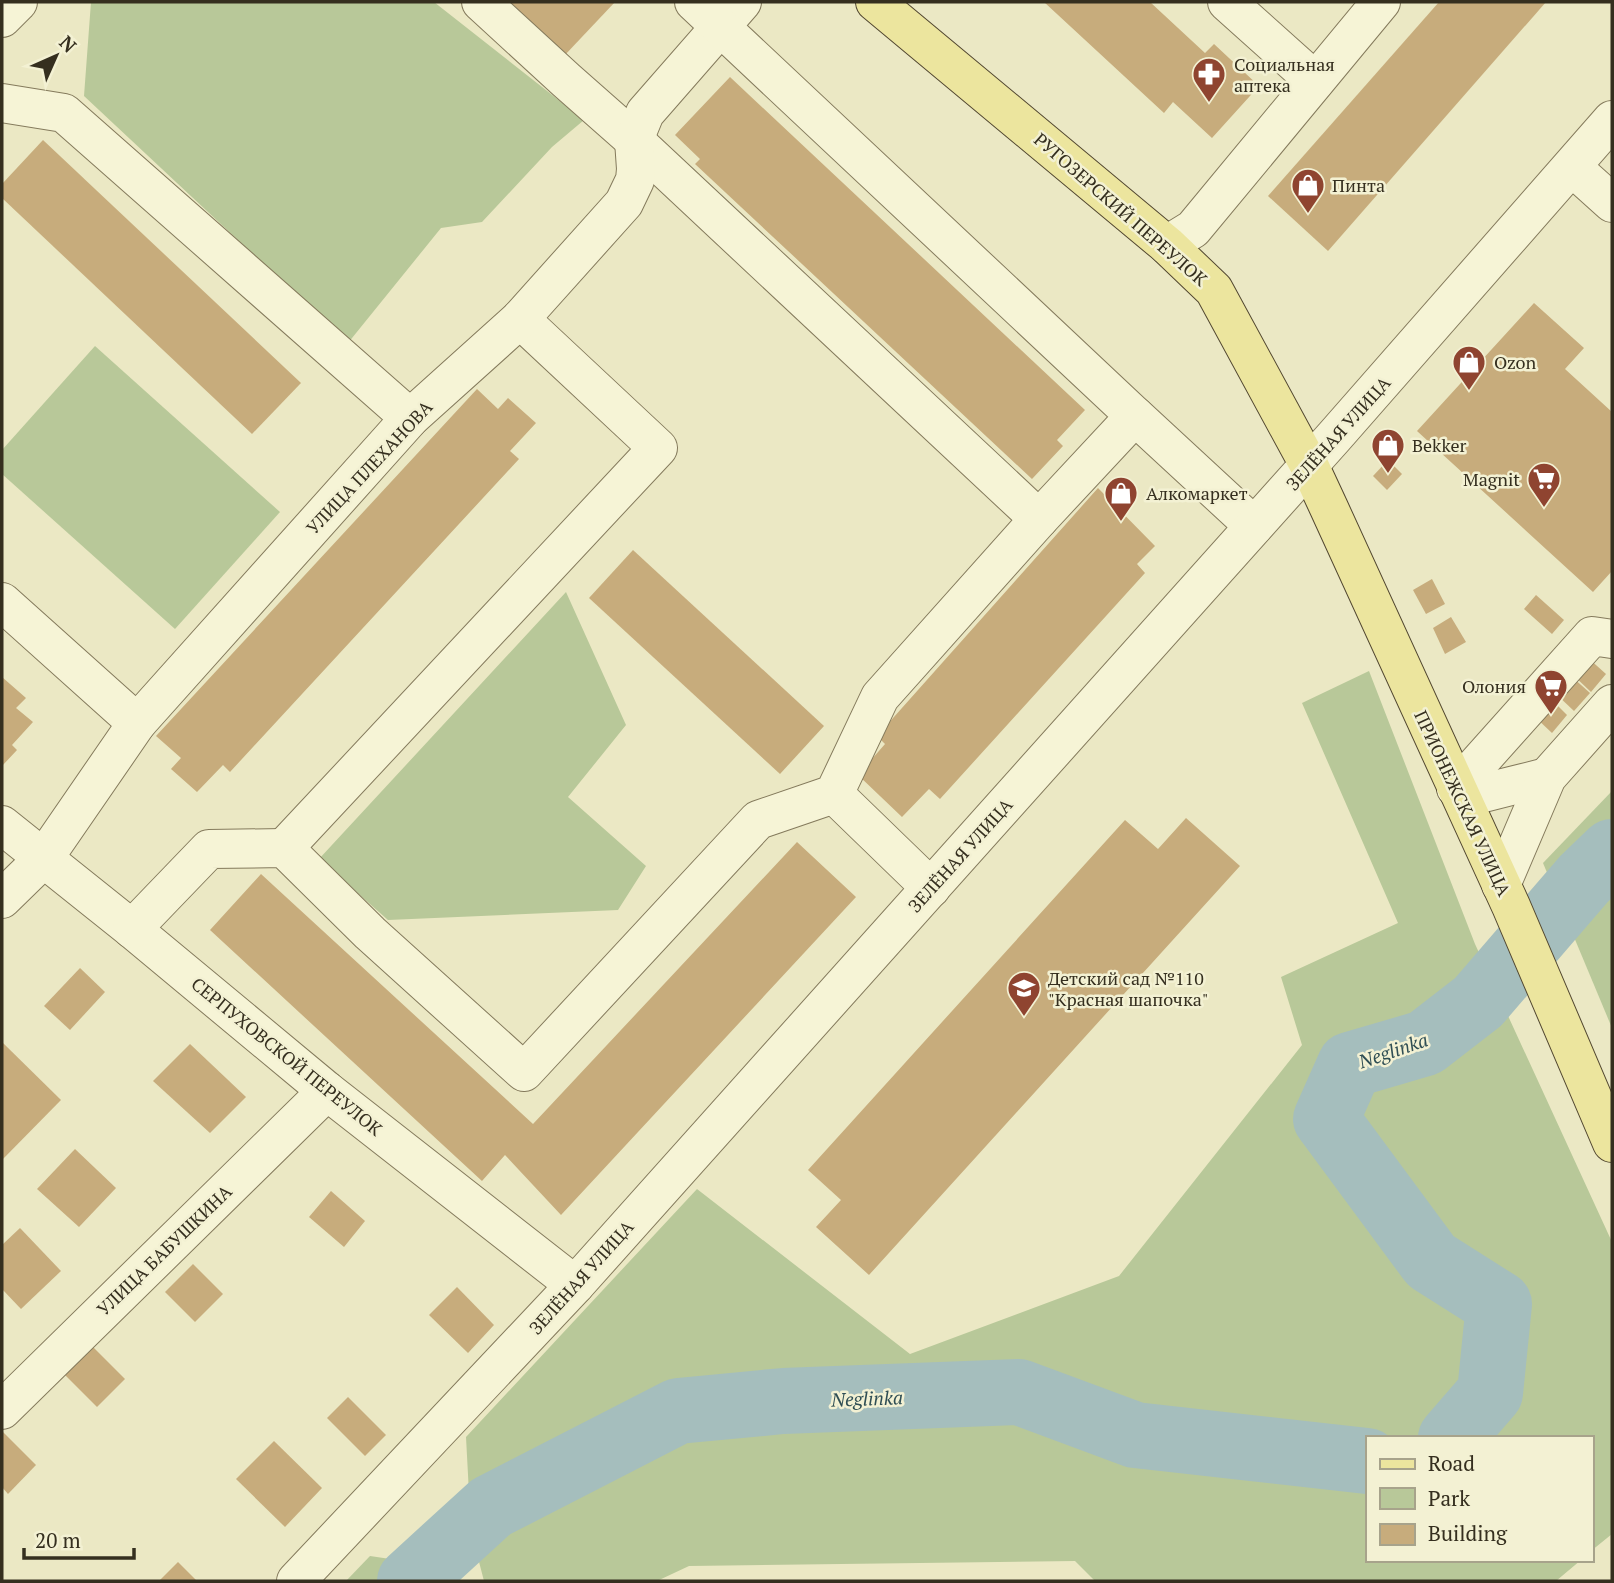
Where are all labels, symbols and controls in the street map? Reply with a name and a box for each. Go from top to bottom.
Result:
north arrow [21,21,91,91]
text: N [54,30,83,58]
place label: Социальная аптека [1234,52,1335,97]
pharmacy icon: Социальная аптека [1190,55,1228,104]
street label: РУГОЗЕРСКИЙ ПЕРЕУЛОК [1029,127,1213,291]
shop icon: Пинта [1289,166,1327,215]
place label: Пинта [1332,173,1385,197]
shop icon: Ozon [1450,343,1488,392]
place label: Ozon [1494,350,1537,374]
street label: ЗЕЛЁНАЯ УЛИЦА [1280,370,1396,495]
street label: УЛИЦА ПЛЕХАНОВА [301,394,438,539]
shop icon: Bekker [1369,426,1407,475]
place label: Bekker [1412,433,1467,457]
supermarket icon: Magnit [1525,460,1563,509]
place label: Magnit [1463,467,1520,491]
shop icon: Алкомаркет [1102,474,1140,523]
place label: Алкомаркет [1146,481,1248,505]
supermarket icon: Олония [1532,667,1570,716]
place label: Олония [1462,674,1526,698]
street label: ПРИОНЕЖСКАЯ УЛИЦА [1409,706,1517,901]
street label: ЗЕЛЁНАЯ УЛИЦА [902,792,1018,917]
place label: Детский сад №110 "Красная шапочка" [1048,966,1209,1011]
school or university icon: Детский сад №110 "Красная шапочка" [1005,969,1043,1018]
street label: СЕРПУХОВСКОЙ ПЕРЕУЛОК [187,971,388,1141]
water label: Neglinka [1354,1027,1431,1074]
street label: УЛИЦА БАБУШКИНА [91,1179,237,1321]
street label: ЗЕЛЁНАЯ УЛИЦА [523,1214,639,1339]
water label: Neglinka [830,1384,903,1412]
legend [1366,1436,1593,1562]
text: Road [1428,1449,1475,1477]
text: Park [1428,1484,1470,1512]
scale bar [24,1516,135,1560]
text: Building [1428,1519,1508,1547]
text: 20 m [35,1526,81,1554]

